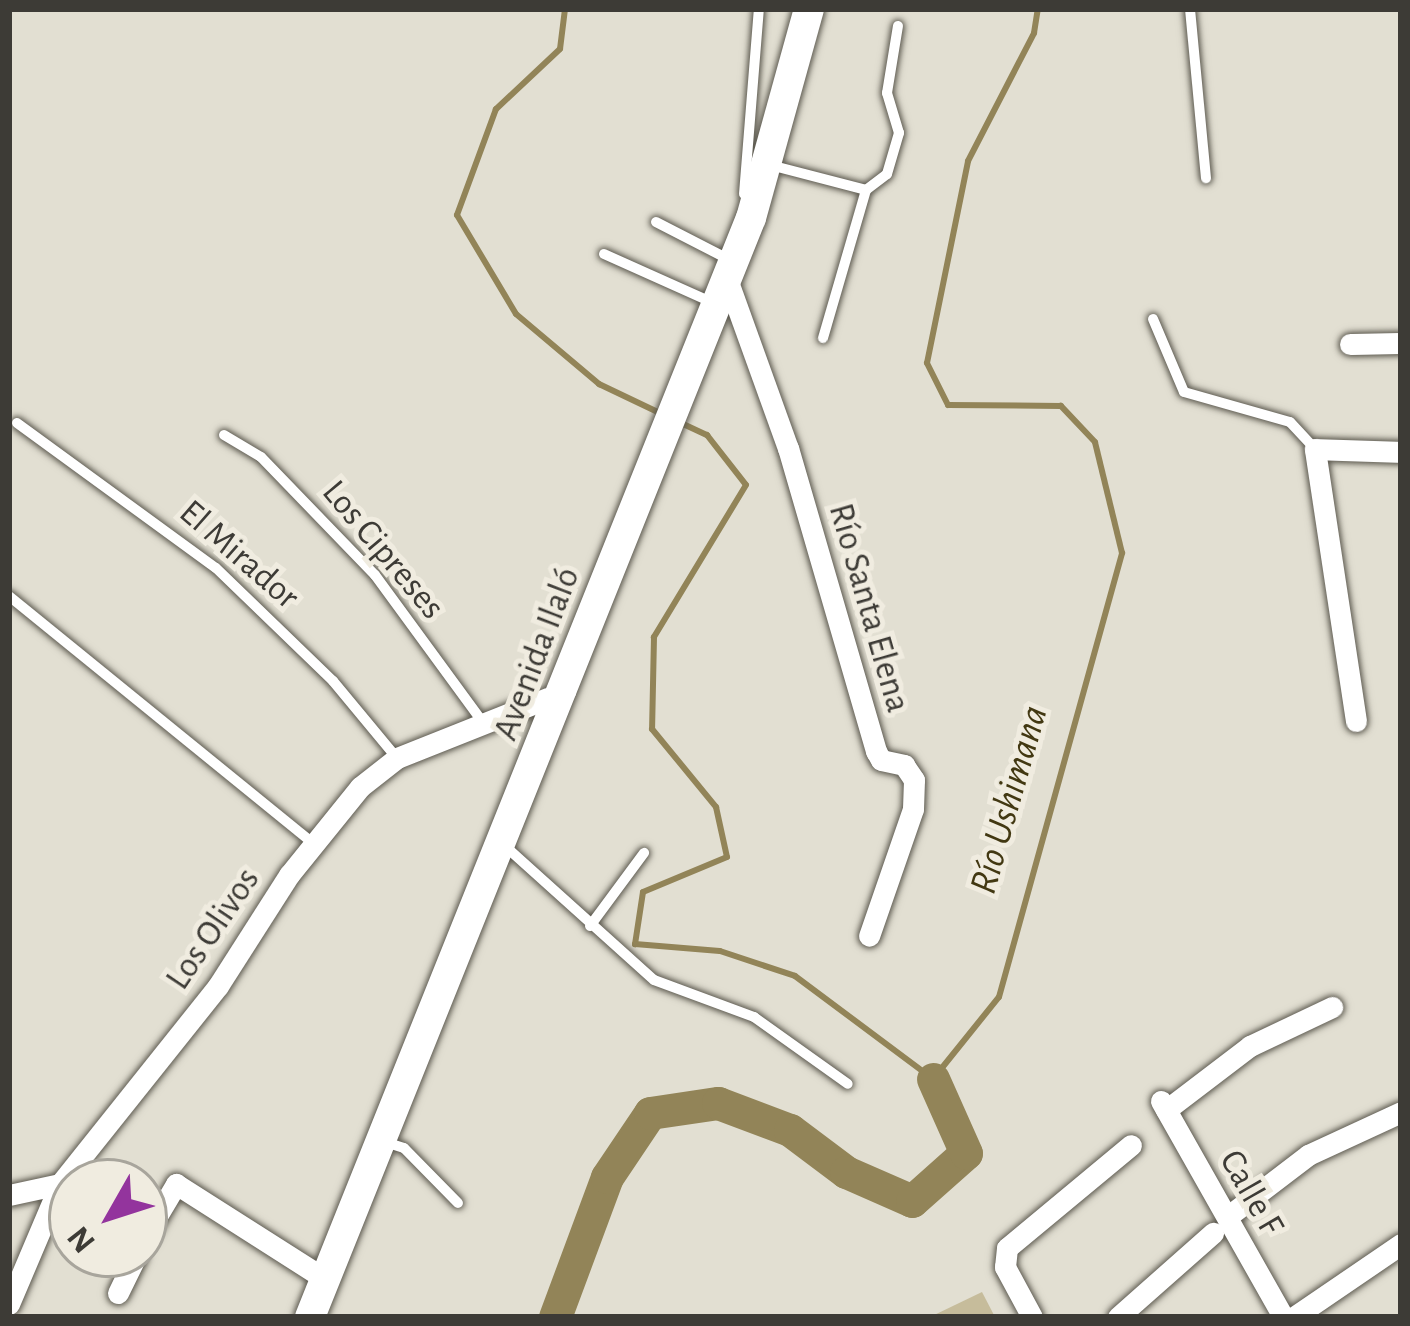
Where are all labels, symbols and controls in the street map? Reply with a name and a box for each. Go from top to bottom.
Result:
street label: Los Cipreses [312,472,454,628]
street label: El Mirador [170,491,308,619]
street label: Río Santa Elena [819,498,919,718]
street label: Avenida Ilaló [484,561,590,747]
water label: Río Ushimana [961,700,1059,900]
street label: Los Olivos [157,860,269,998]
street label: Calle F [1209,1143,1293,1243]
north arrow [48,1158,168,1278]
text: N [62,1220,102,1258]

